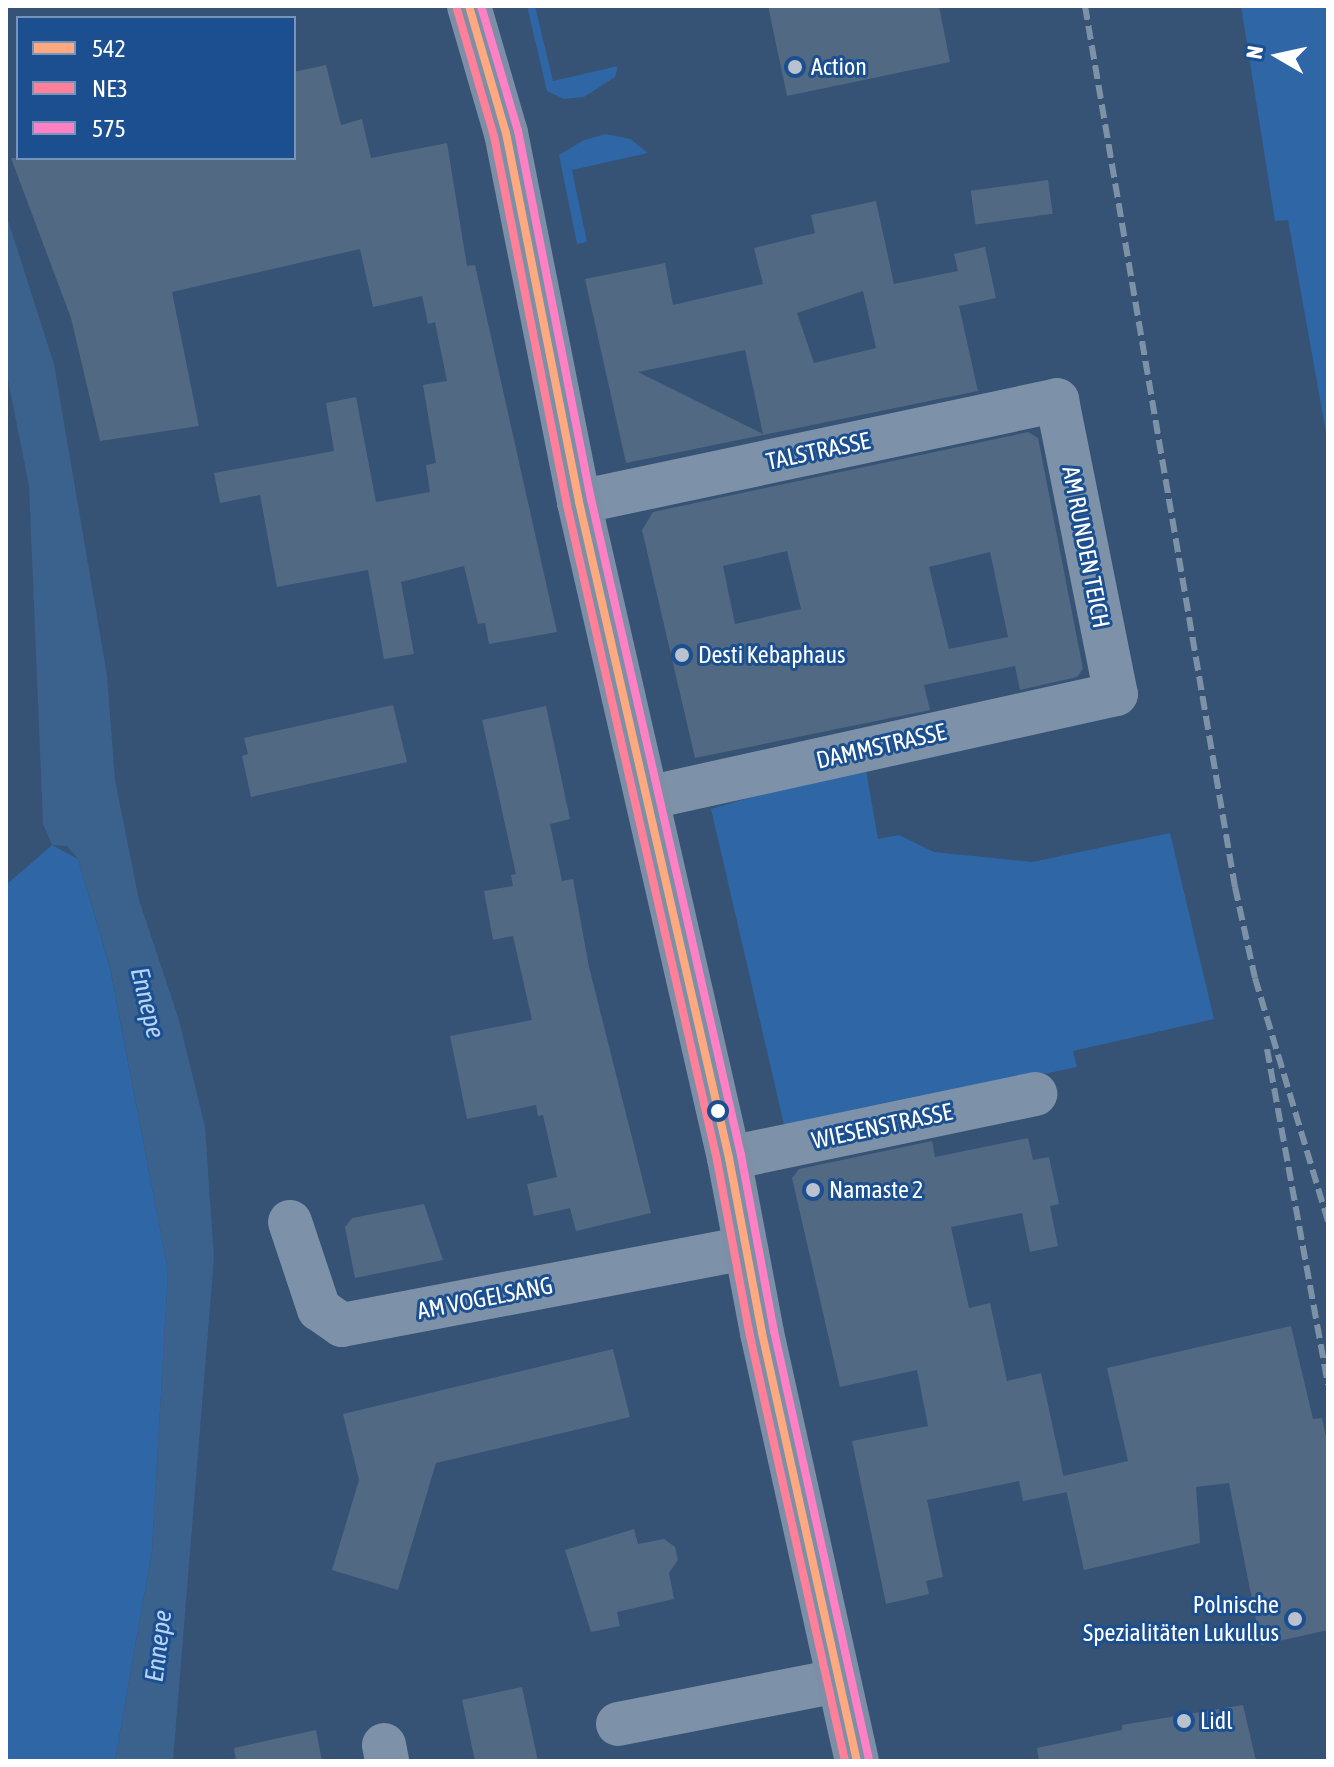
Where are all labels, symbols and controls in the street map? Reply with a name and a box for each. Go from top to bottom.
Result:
legend [16,16,296,160]
north arrow [1238,16,1318,96]
text: 542 [92,35,126,62]
text: N [1240,44,1268,61]
place label: Action [811,53,867,81]
marker: Action [786,58,804,76]
text: NE3 [92,75,128,102]
text: 575 [92,115,126,142]
street label: TALSTRASSE [763,426,873,476]
street label: AM RUNDEN TEICH [1056,464,1116,630]
place label: Desti Kebaphaus [698,641,845,669]
marker: Desti Kebaphaus [673,646,691,664]
street label: DAMMSTRASSE [813,717,949,775]
water label: Ennepe [123,964,171,1042]
street label: WIESENSTRASSE [809,1097,955,1155]
unlabelled marker [710,1103,726,1119]
place label: Namaste 2 [829,1176,923,1204]
marker: Namaste 2 [804,1181,822,1199]
street label: AM VOGELSANG [415,1271,555,1325]
place label: Polnische Spezialitäten Lukullus [1083,1591,1279,1647]
water label: Ennepe [139,1608,179,1684]
marker: Polnische Spezialitäten Lukullus [1286,1610,1304,1628]
place label: Lidl [1200,1707,1233,1735]
marker: Lidl [1175,1712,1193,1730]

